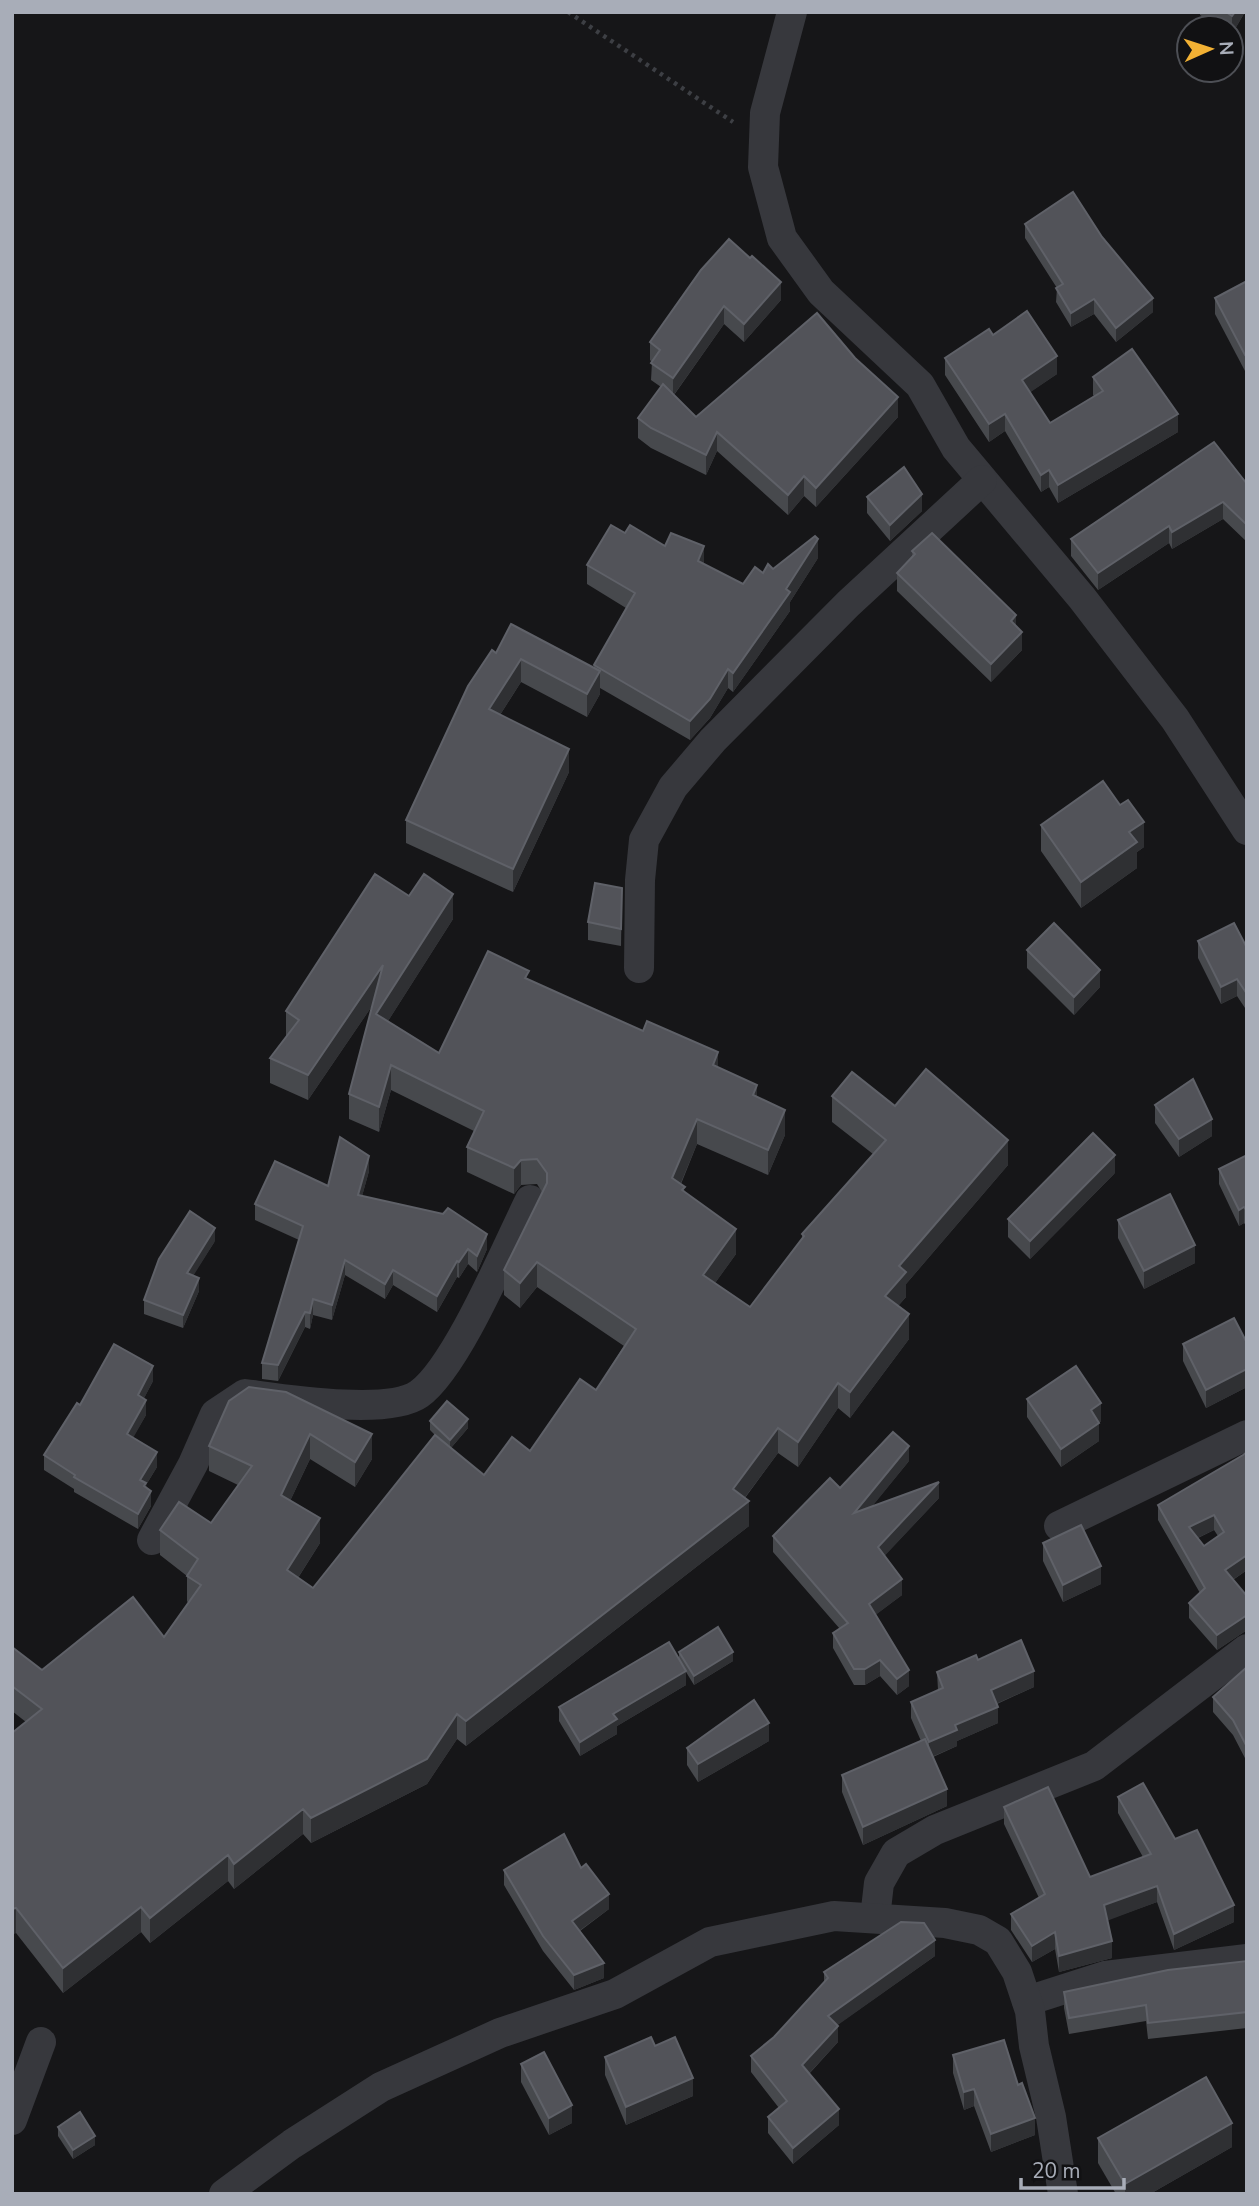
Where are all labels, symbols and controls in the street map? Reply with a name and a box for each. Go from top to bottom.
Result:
north arrow [1175,14,1245,84]
text: N [1213,40,1239,56]
scale bar [1021,2146,1124,2190]
text: 20 m [1032,2157,1081,2185]

